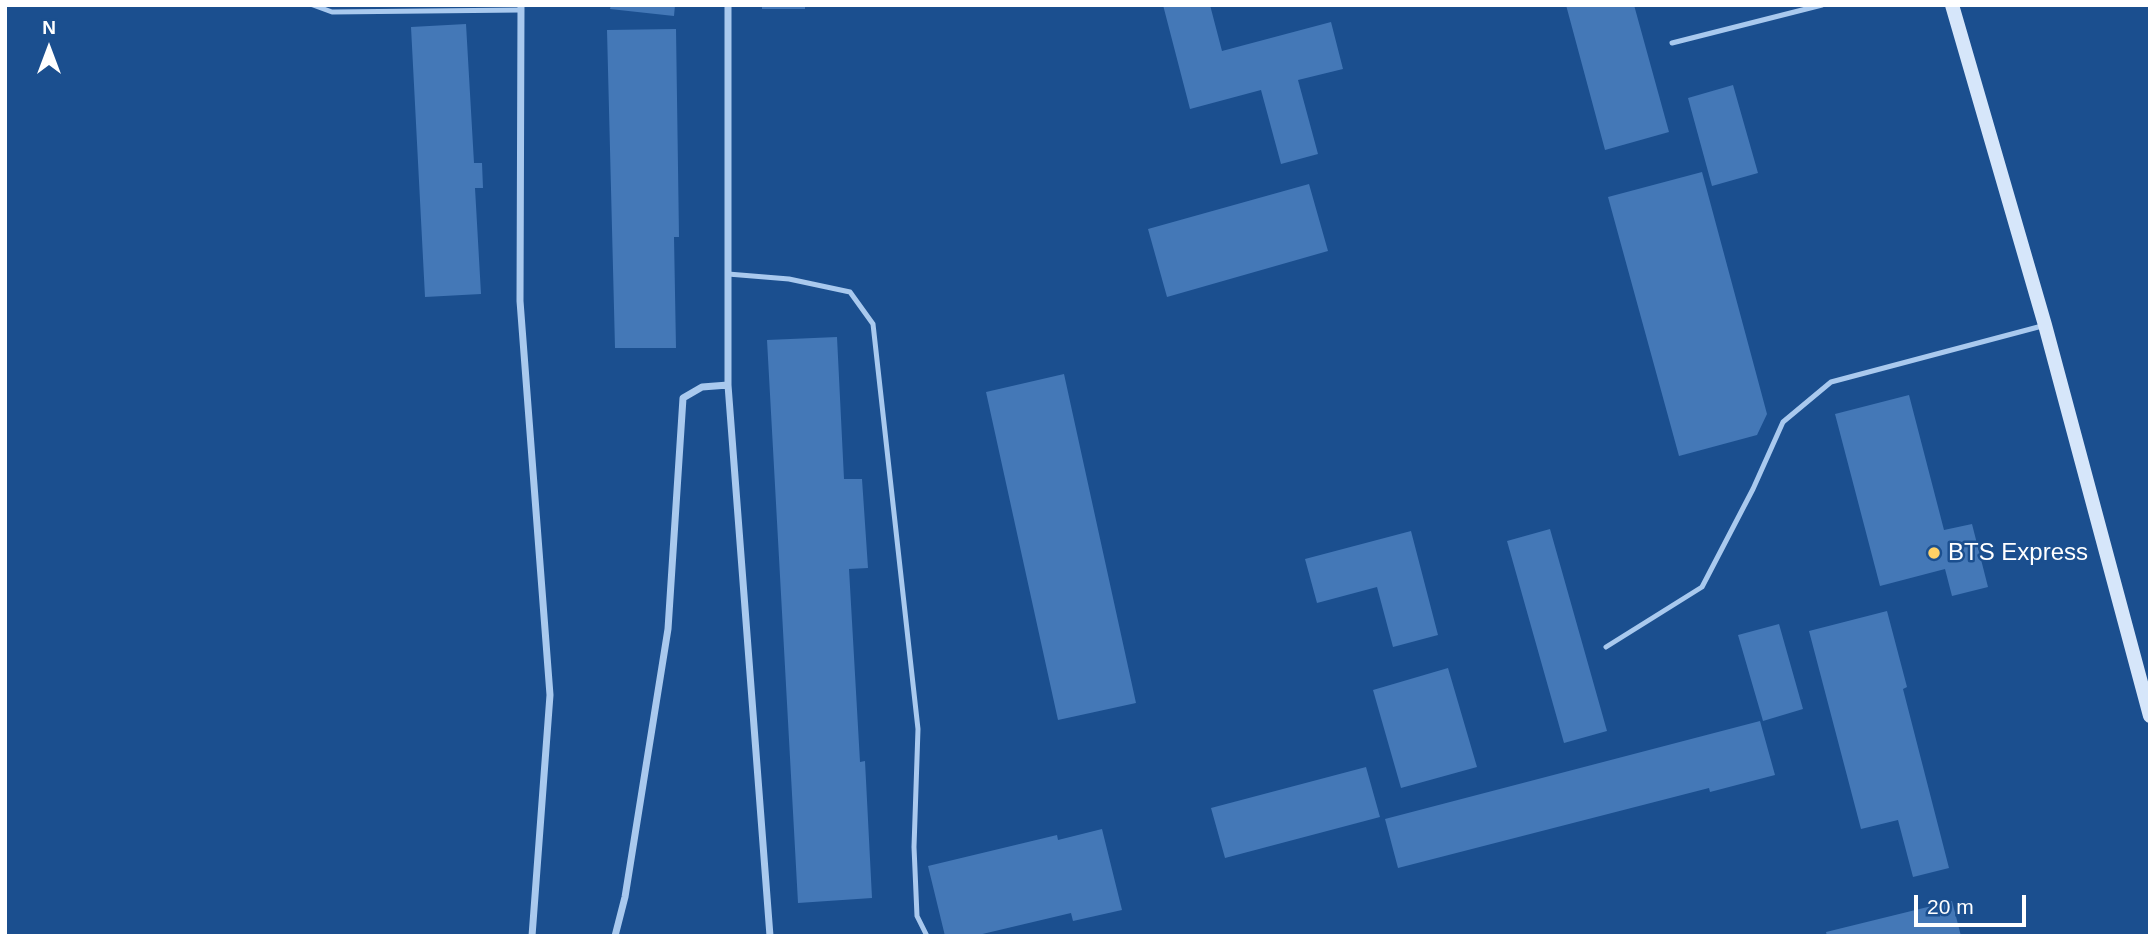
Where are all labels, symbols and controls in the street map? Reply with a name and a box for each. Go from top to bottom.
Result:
north arrow [14,14,84,84]
text: N [42,17,56,38]
place label: BTS Express [1948,539,2088,567]
marker: BTS Express [1926,545,1942,561]
scale bar [1917,881,2029,925]
text: 20 m [1927,895,1974,918]

